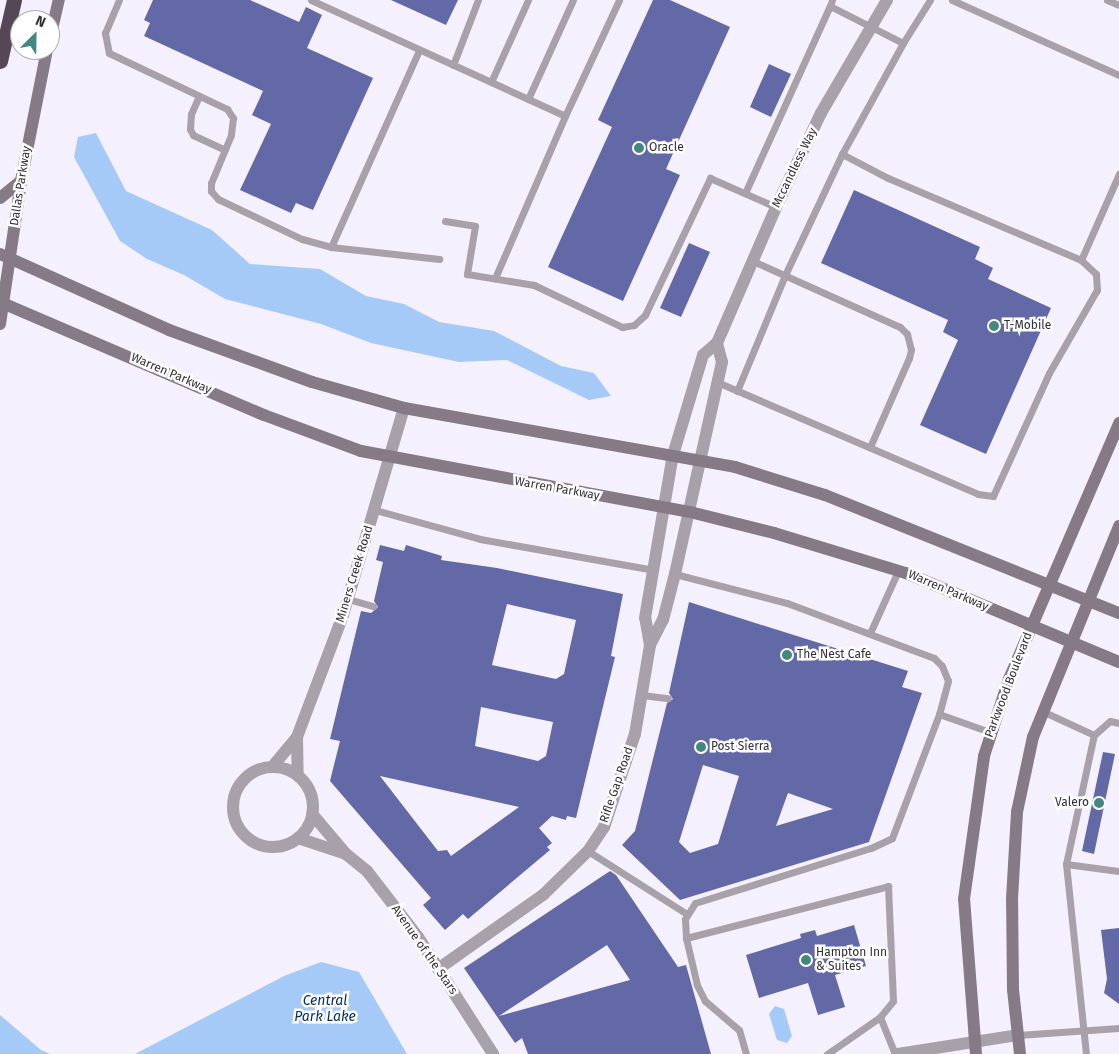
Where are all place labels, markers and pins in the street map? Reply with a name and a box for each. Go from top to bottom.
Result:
place label: Oracle [649,141,684,155]
marker: Oracle [633,142,645,154]
place label: T-Mobile [1004,319,1051,333]
marker: T-Mobile [988,320,1000,332]
place label: The Nest Cafe [797,648,871,662]
marker: The Nest Cafe [781,649,793,661]
place label: Post Sierra [711,740,770,754]
marker: Post Sierra [695,741,707,753]
place label: Valero [1055,796,1089,810]
marker: Valero [1093,797,1105,809]
place label: Hampton Inn & Suites [816,946,887,974]
marker: Hampton Inn & Suites [800,954,812,966]

